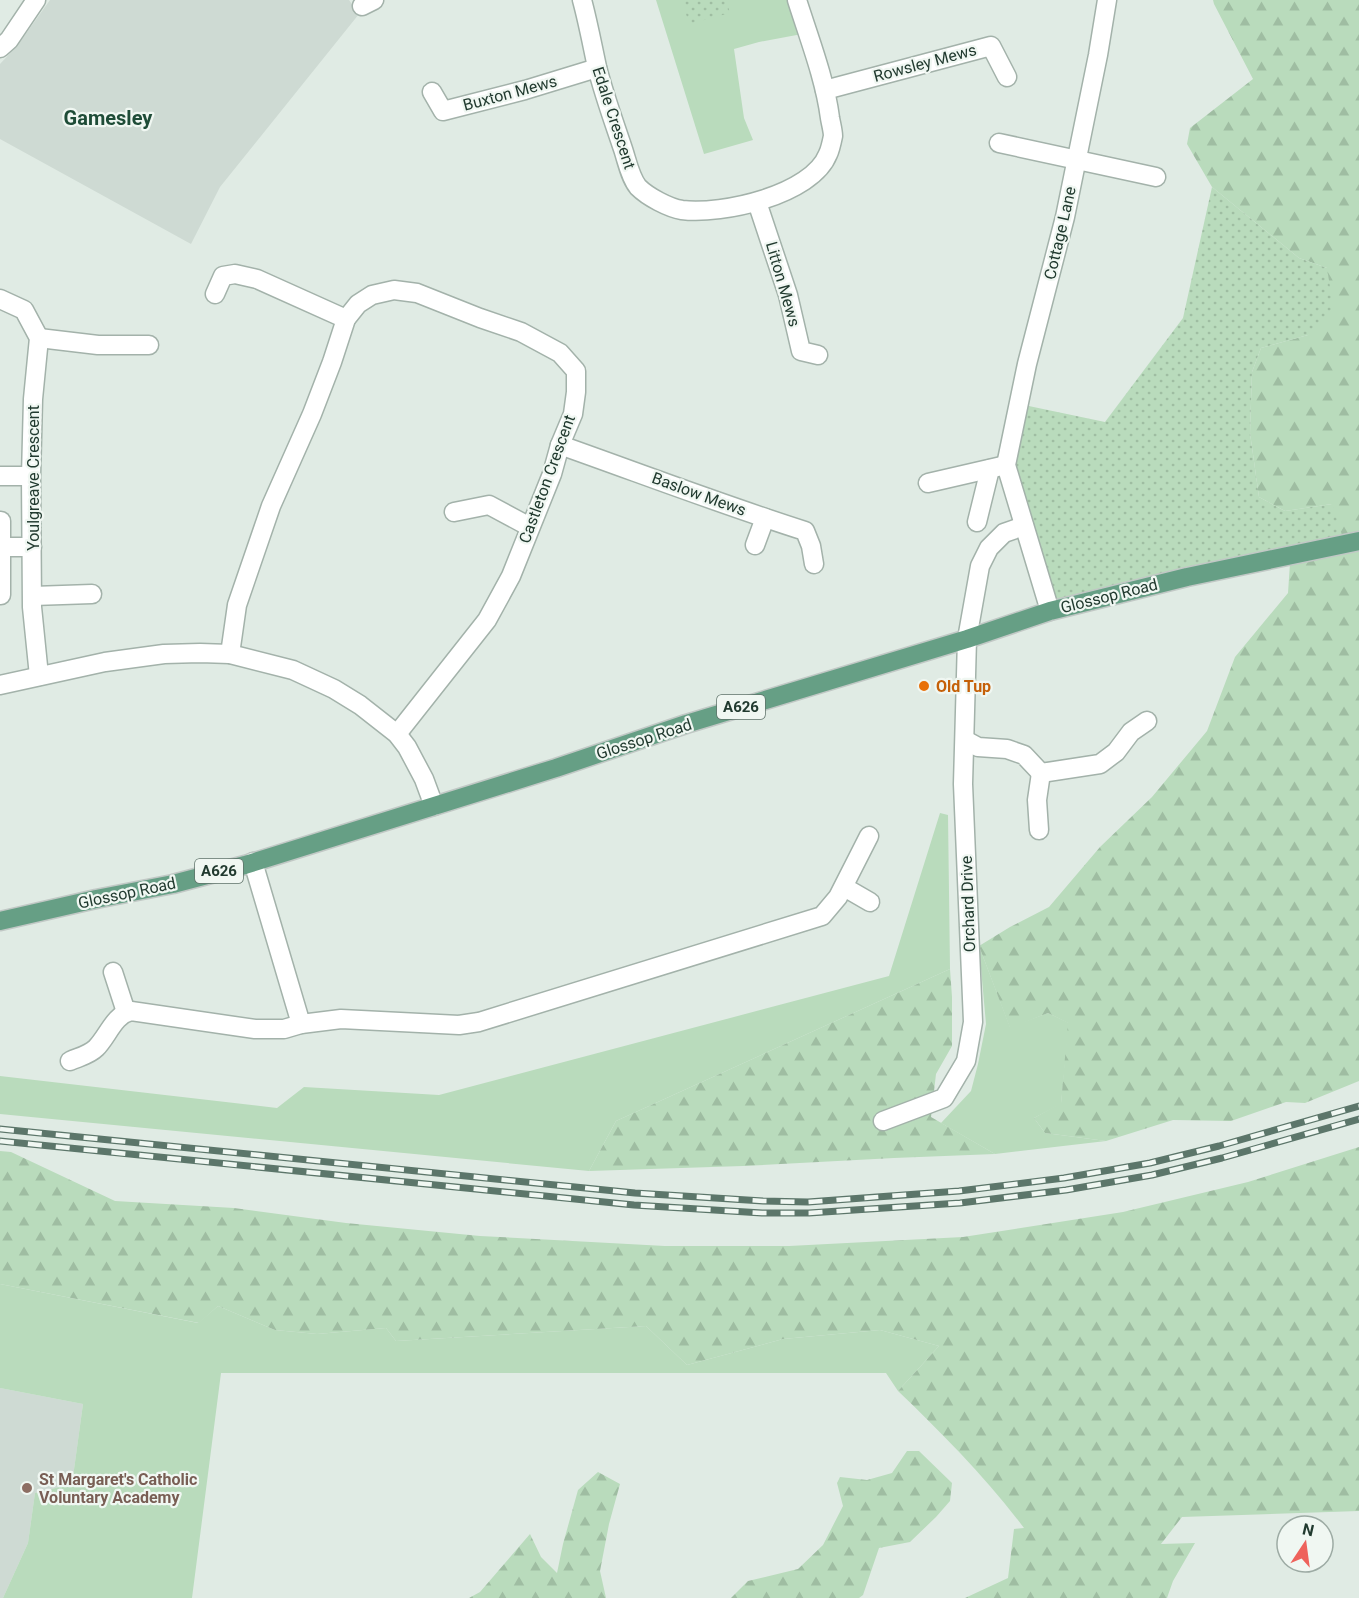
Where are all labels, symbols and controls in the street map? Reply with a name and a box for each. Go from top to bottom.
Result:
street label: Rowsley Mews [871,40,979,86]
street label: Edale Crescent [589,64,639,172]
street label: Buxton Mews [461,71,559,115]
district label: Gamesley [64,106,153,130]
street label: Cottage Lane [1040,185,1080,281]
street label: Litton Mews [762,239,804,329]
street label: Youlgreave Crescent [24,405,43,551]
street label: Castleton Crescent [515,412,579,546]
street label: Baslow Mews [649,468,749,520]
street label: Glossop Road [1059,575,1159,617]
place label: Old Tup [936,677,991,696]
marker: Old Tup [917,679,931,693]
road number: A626 [717,695,765,719]
street label: Glossop Road [594,715,694,763]
street label: Orchard Drive [957,856,979,952]
road number: A626 [195,859,243,883]
street label: Glossop Road [76,873,178,913]
place label: St Margaret's Catholic Voluntary Academy [39,1470,197,1507]
marker: St Margaret's Catholic Voluntary Academy [20,1481,34,1495]
north arrow [1275,1514,1335,1574]
text: N [1301,1519,1316,1540]

